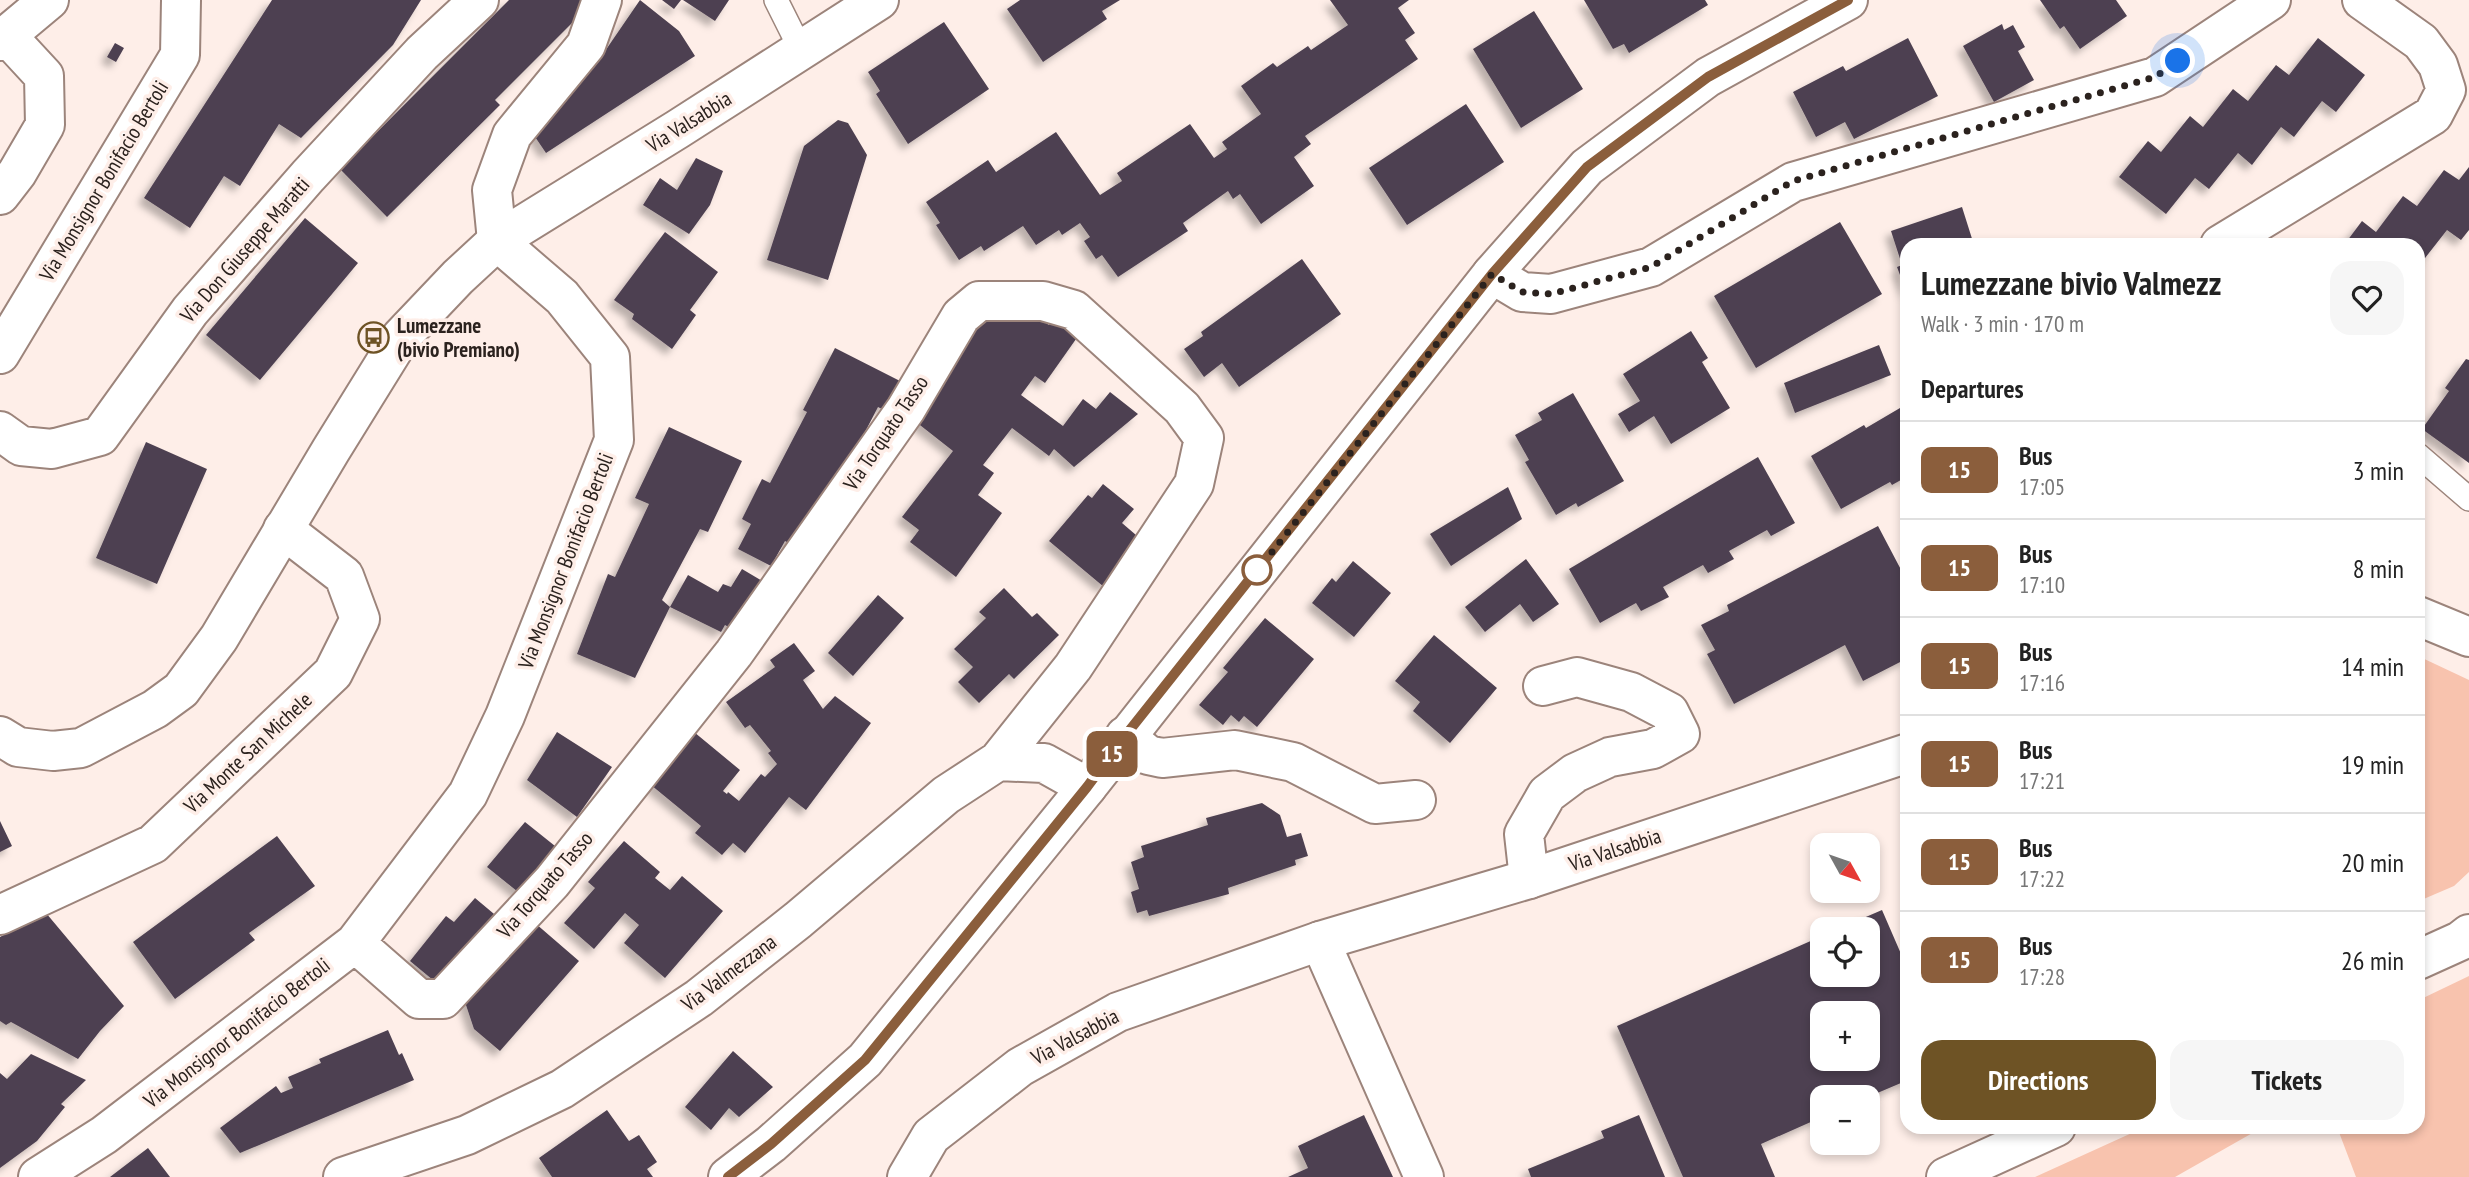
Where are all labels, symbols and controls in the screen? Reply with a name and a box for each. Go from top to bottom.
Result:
your location [2160,43,2195,78]
street label: Via Monsignor Bonifacio Bertoli [32,76,174,287]
street label: Via Valsabbia [640,85,736,159]
street label: Via Don Giuseppe Maratti [173,171,315,329]
text: Lumezzane bivio Valmezz [1921,261,2221,304]
button: heart [2330,261,2404,335]
text: Walk · 3 min · 170 m [1921,309,2084,338]
place label: Lumezzane (bivio Premiano) [397,312,520,363]
bus stop icon: Lumezzane (bivio Premiano) [357,321,391,355]
street label: Via Torquato Tasso [837,370,934,496]
text: Departures [1921,372,2024,405]
text: Bus [2019,439,2052,472]
street label: Via Monsignor Bonifacio Bertoli [512,449,619,674]
text: 15 [1948,454,1971,485]
text: 3 min [2353,454,2404,487]
text: 17:05 [2019,472,2065,501]
text: Bus [2019,537,2052,570]
text: 15 [1948,552,1971,583]
text: 8 min [2353,552,2404,585]
unlabelled marker [1242,555,1272,585]
text: 17:10 [2019,570,2065,599]
text: Bus [2019,635,2052,668]
text: 15 [1948,650,1971,681]
text: 14 min [2341,650,2404,683]
text: 17:16 [2019,668,2065,697]
street label: Via Monte San Michele [177,686,317,820]
line badge: 15 [1080,731,1144,777]
text: Bus [2019,733,2052,766]
text: 15 [1101,738,1123,769]
text: 15 [1948,748,1971,779]
text: 19 min [2341,748,2404,781]
text: 17:21 [2019,766,2065,795]
street label: Via Valsabbia [1564,822,1664,877]
street label: Via Torquato Tasso [490,826,598,945]
text: Bus [2019,831,2052,864]
north arrow [1810,833,1880,903]
map controls [1810,833,1880,1155]
text: 15 [1948,846,1971,877]
text: 20 min [2341,846,2404,879]
text: 17:22 [2019,864,2065,893]
button: locate [1810,917,1880,987]
street label: Via Valmezzana [675,928,782,1018]
text: Bus [2019,929,2052,962]
text: 15 [1948,944,1971,975]
text: 26 min [2341,944,2404,977]
street label: Via Monsignor Bonifacio Bertoli [137,951,335,1114]
text: 17:28 [2019,962,2065,991]
button: + [1810,1001,1880,1071]
street label: Via Valsabbia [1025,1002,1123,1071]
button: Directions [1921,1040,2156,1120]
button: Tickets [2170,1040,2404,1120]
button: − [1810,1085,1880,1155]

